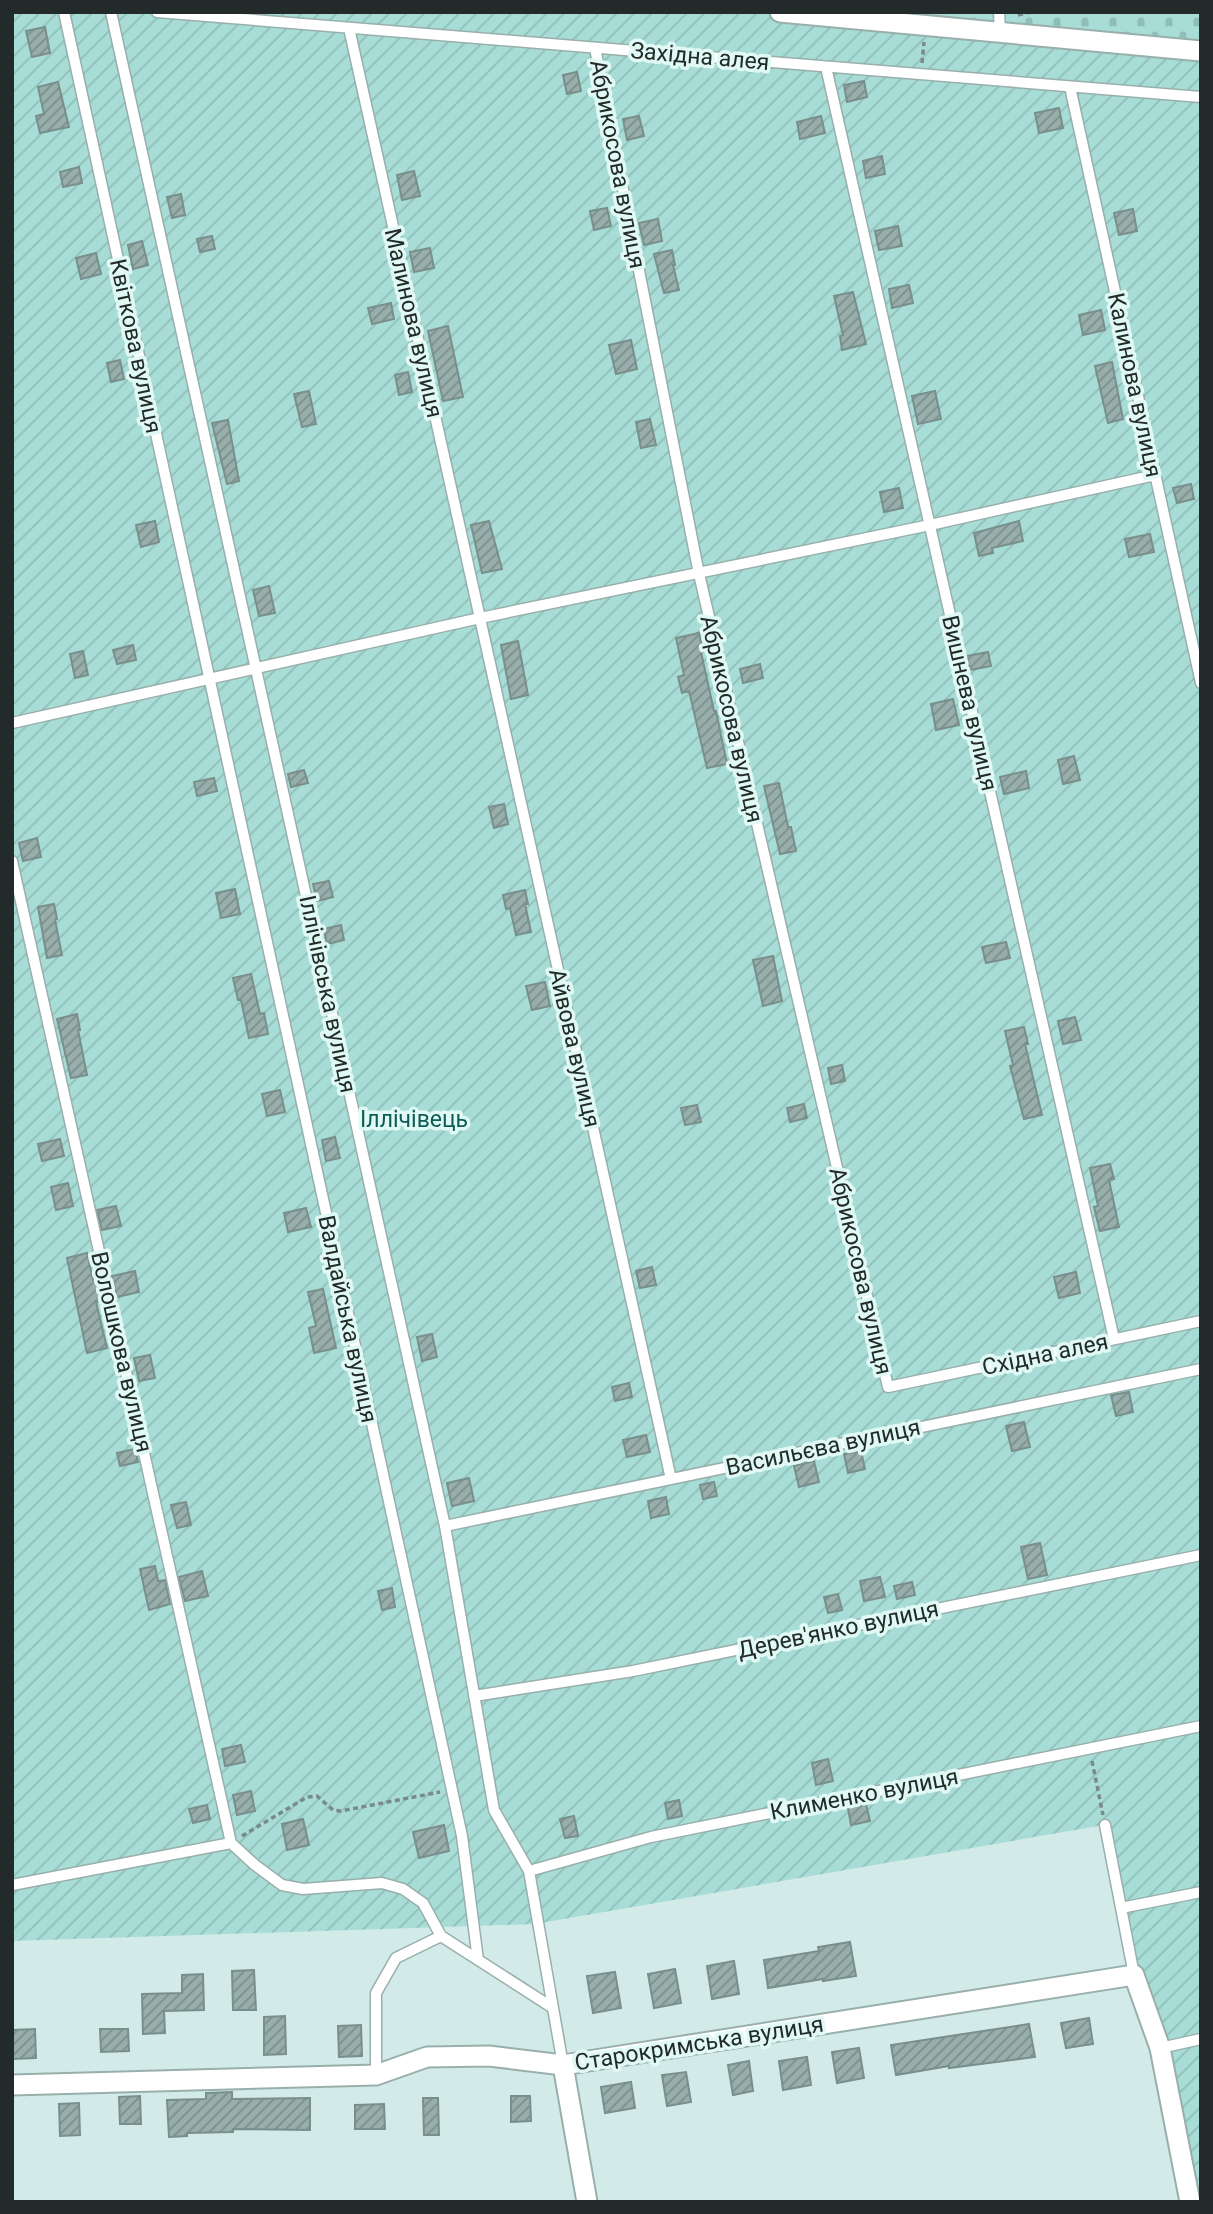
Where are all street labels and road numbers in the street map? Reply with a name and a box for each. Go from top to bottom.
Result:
street label: Західна алея [629,37,770,76]
street label: Абрикосова вулиця [584,57,651,271]
street label: Малинова вулиця [379,226,448,420]
street label: Квіткова вулиця [104,256,167,436]
street label: Калинова вулиця [1102,290,1167,480]
street label: Абрикосова вулиця [695,613,769,825]
street label: Вишнева вулиця [936,613,1003,794]
street label: Іллічівська вулиця [293,893,362,1095]
street label: Айвова вулиця [543,966,606,1130]
street label: Абрикосова вулиця [824,1165,898,1377]
street label: Валдайська вулиця [312,1213,383,1425]
street label: Волошкова вулиця [85,1249,158,1455]
street label: Східна алея [980,1328,1110,1381]
street label: Васильєва вулиця [723,1414,923,1481]
street label: Дерев'янко вулиця [735,1595,941,1664]
street label: Клименко вулиця [768,1763,961,1826]
street label: Старокримська вулиця [573,2010,825,2077]

